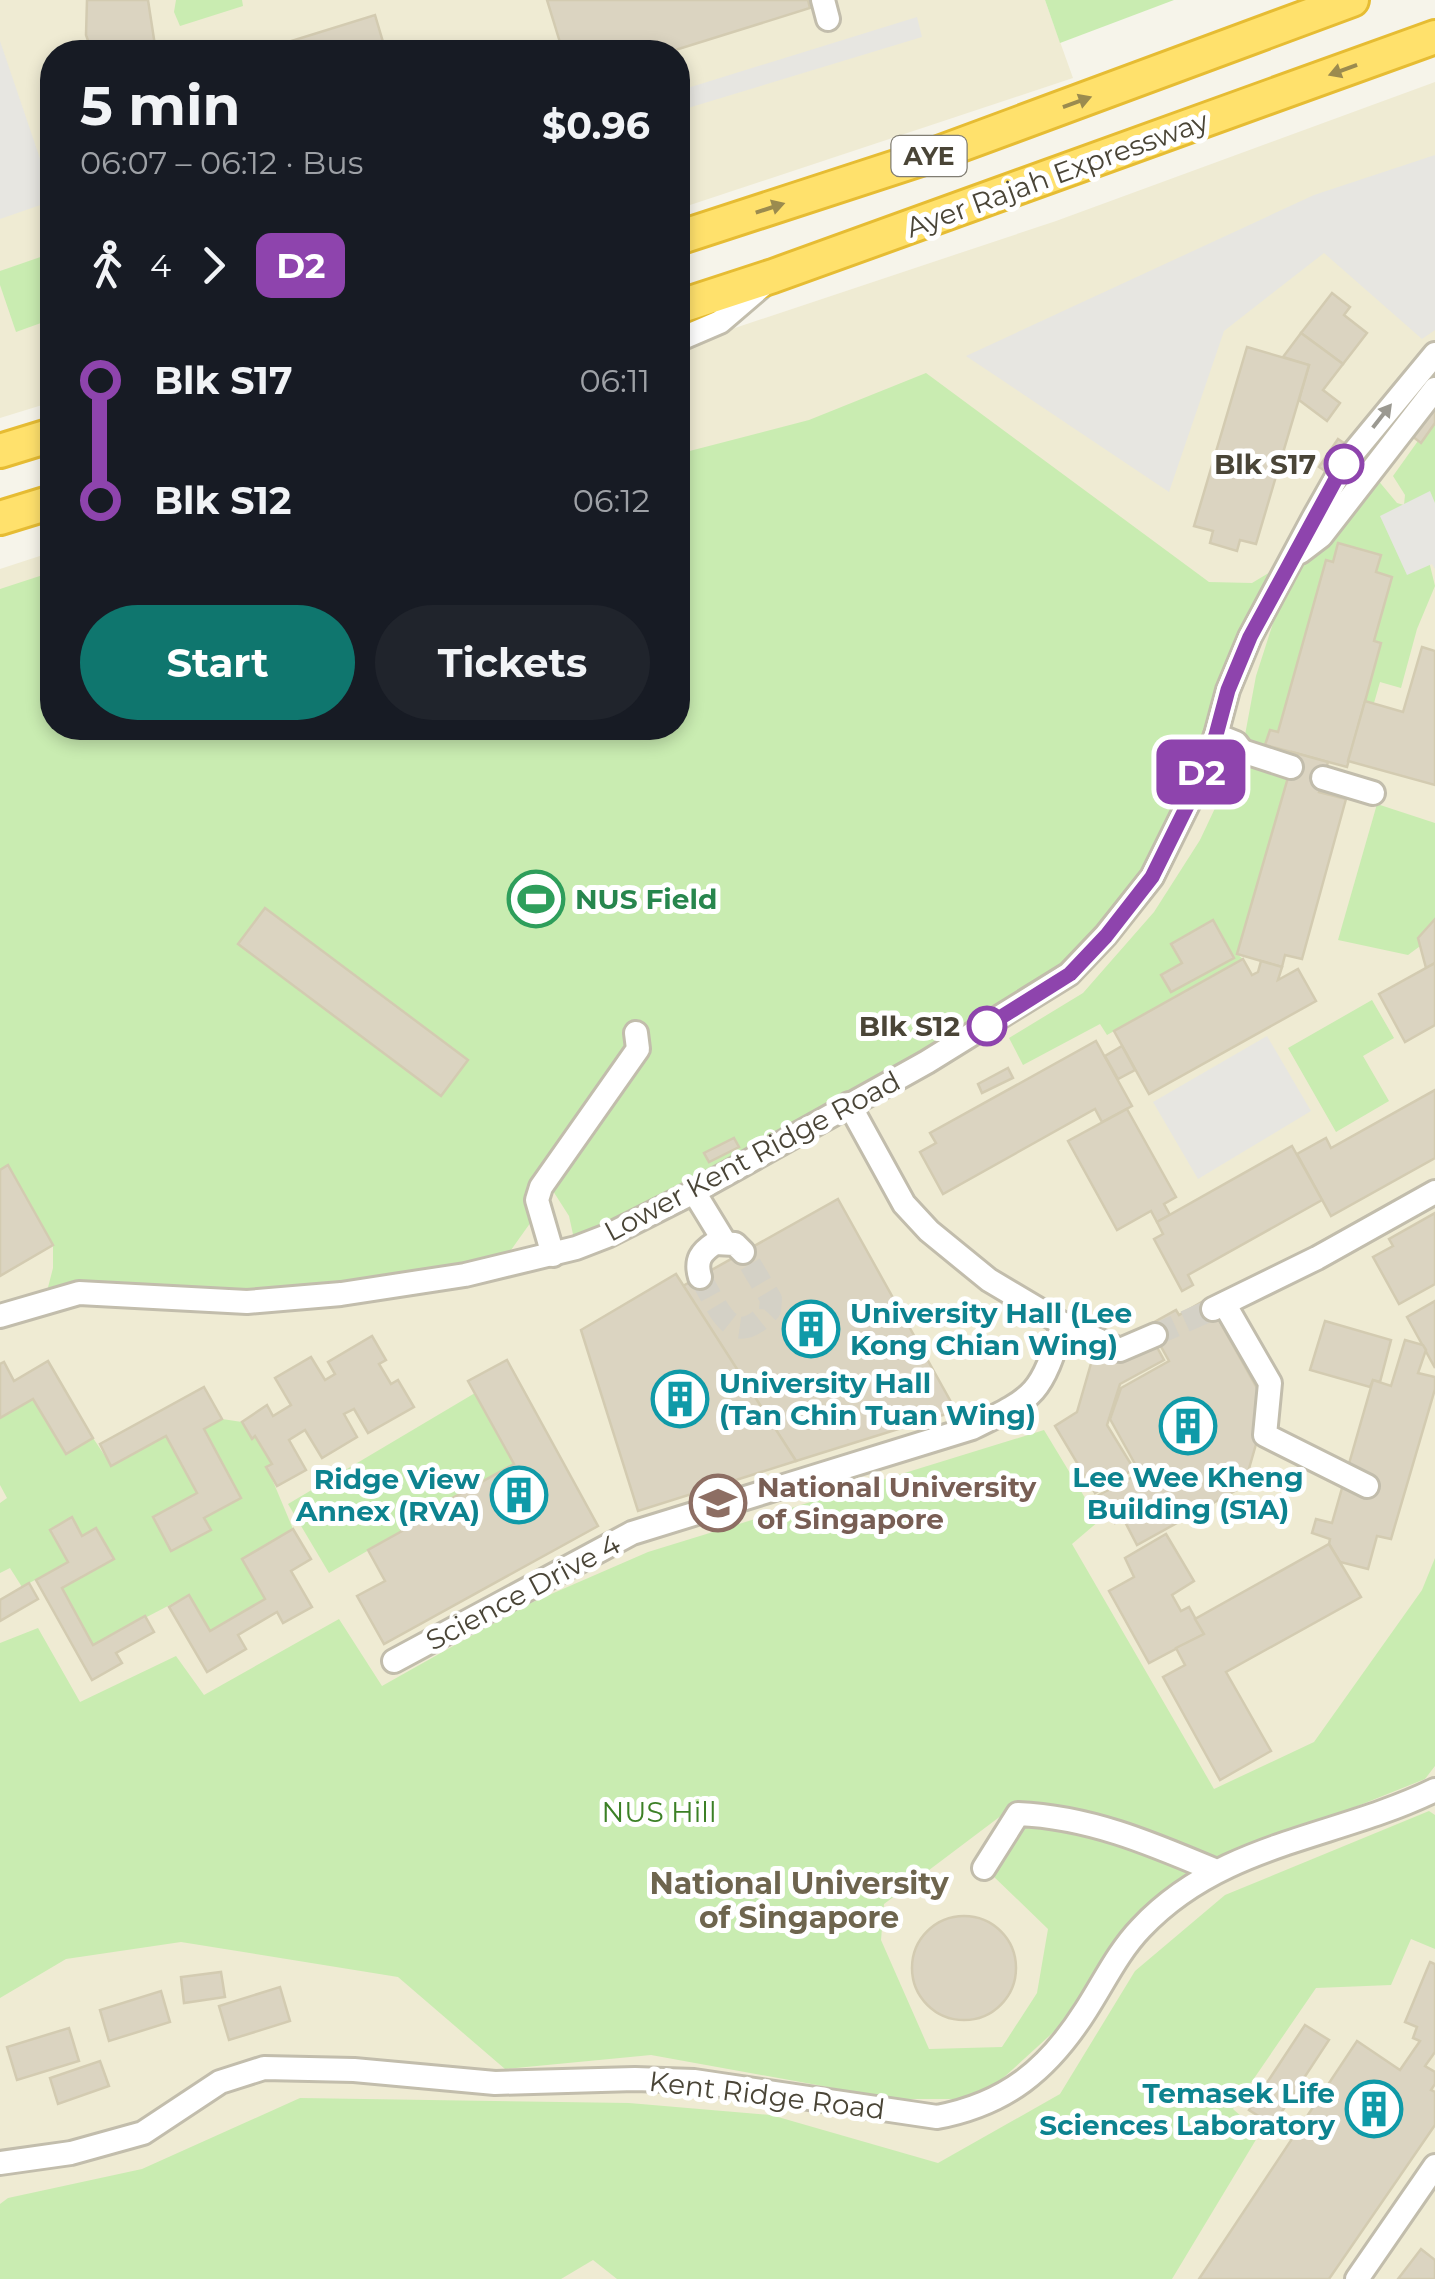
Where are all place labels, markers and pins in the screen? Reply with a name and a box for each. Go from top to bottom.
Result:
marker: Blk S17 [1325,445,1363,483]
place label: Blk S17 [1214,447,1316,481]
sports icon: NUS Field [506,869,566,929]
place label: NUS Field [575,882,717,916]
marker: Blk S12 [968,1007,1006,1045]
place label: Blk S12 [859,1009,960,1043]
place label: University Hall (Lee Kong Chian Wing) [850,1296,1132,1362]
building icon: University Hall (Lee Kong Chian Wing) [781,1299,841,1359]
place label: University Hall (Tan Chin Tuan Wing) [719,1366,1036,1432]
building icon: University Hall (Tan Chin Tuan Wing) [650,1369,710,1429]
building icon: Lee Wee Kheng Building (S1A) [1158,1396,1218,1456]
place label: Lee Wee Kheng Building (S1A) [1072,1460,1304,1526]
place label: Ridge View Annex (RVA) [295,1462,481,1528]
building icon: Ridge View Annex (RVA) [489,1465,549,1525]
place label: National University of Singapore [757,1470,1037,1536]
school or university icon: National University of Singapore [688,1473,748,1533]
place label: Temasek Life Sciences Laboratory [1039,2076,1335,2142]
building icon: Temasek Life Sciences Laboratory [1344,2079,1404,2139]

